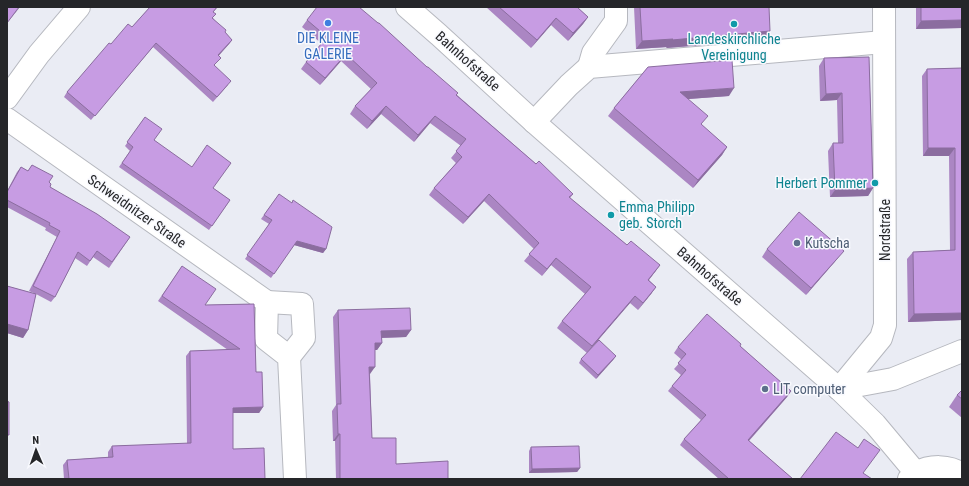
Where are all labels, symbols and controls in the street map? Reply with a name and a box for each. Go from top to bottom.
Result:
marker: DIE KLEINE GALERIE [323,18,333,28]
marker: Landeskirchliche Vereinigung [729,19,739,29]
street label: Bahnhofstraße [432,28,504,94]
place label: DIE KLEINE GALERIE [297,30,359,62]
place label: Landeskirchliche Vereinigung [687,31,781,63]
street label: Schweidnitzer Straße [85,171,190,251]
place label: Herbert Pommer [775,175,867,191]
marker: Herbert Pommer [870,178,880,188]
place label: Emma Philipp geb. Storch [619,199,695,231]
street label: Nordstraße [877,199,893,261]
marker: Emma Philipp geb. Storch [606,210,616,220]
place label: Kutscha [805,235,850,251]
marker: Kutscha [792,238,802,248]
street label: Bahnhofstraße [674,243,746,309]
place label: LIT computer [773,381,846,397]
marker: LIT computer [760,384,770,394]
north arrow [16,430,56,470]
text: N [32,434,40,447]

